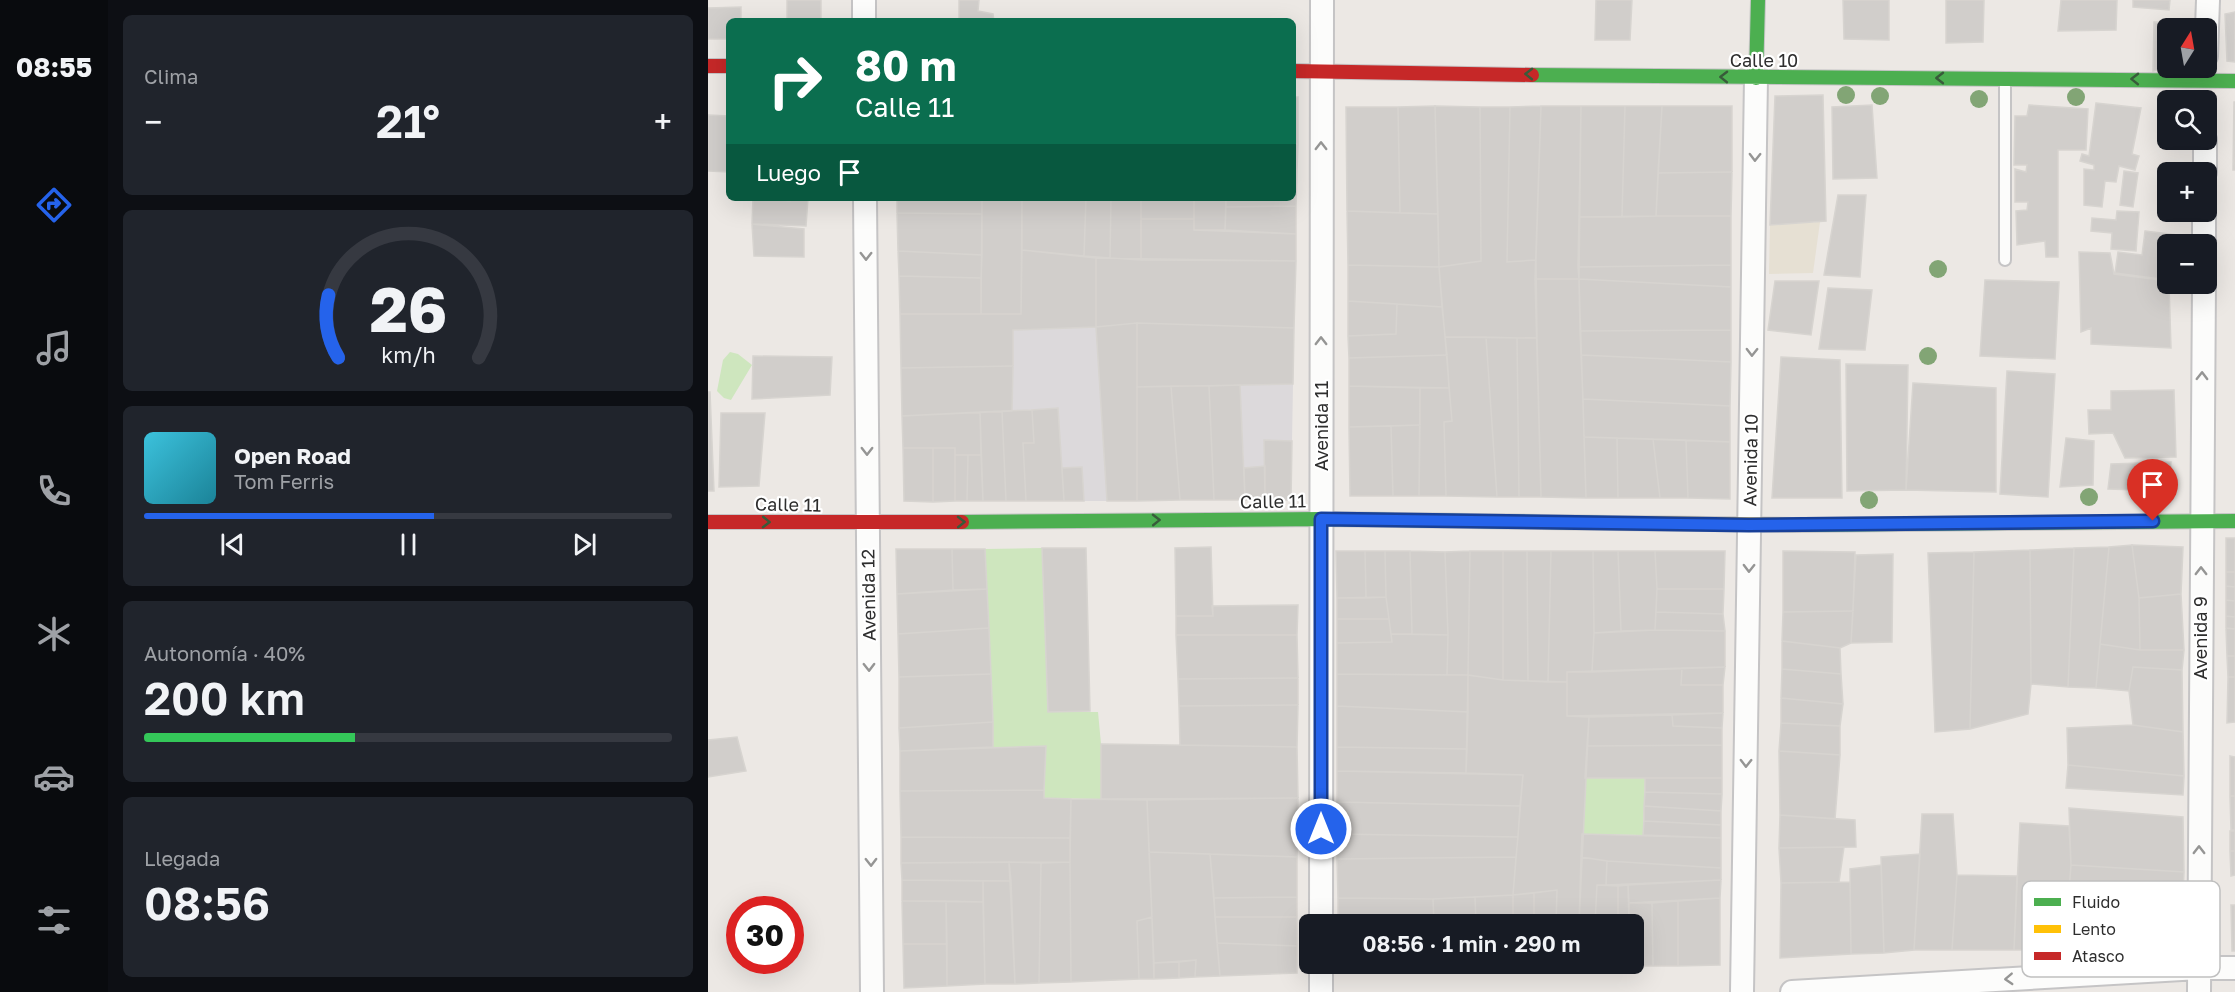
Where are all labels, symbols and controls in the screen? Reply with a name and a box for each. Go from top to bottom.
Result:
north arrow [2157,18,2217,78]
map controls [2157,18,2217,294]
text: 80 m [855,40,956,90]
icon: right [756,42,834,120]
street label: Calle 10 [1730,49,1798,71]
text: 08:55 [16,51,92,83]
text: Clima [144,64,198,88]
one-way arrow [1524,68,1533,80]
one-way arrow [1719,71,1728,84]
one-way arrow [1935,72,1944,84]
one-way arrow [2130,73,2139,85]
button: search [2157,90,2217,150]
text: Calle 11 [855,91,954,123]
text: 21° [376,94,440,148]
text: − [144,102,162,141]
text: + [654,102,672,141]
one-way arrow [1315,141,1327,150]
one-way arrow [1748,153,1761,162]
icon: arrive [833,156,866,189]
text: Luego [756,159,821,186]
button: + [2157,162,2217,222]
icon: directions [33,184,75,226]
button: − [2157,234,2217,294]
one-way arrow [859,252,872,261]
text: 26 [369,271,447,346]
icon: music [33,327,75,369]
one-way arrow [1315,336,1327,345]
text: km/h [381,342,435,368]
one-way arrow [1746,348,1758,357]
one-way arrow [2196,371,2209,380]
street label: Avenida 11 [1310,381,1332,471]
street label: Avenida 10 [1738,413,1762,507]
text: Open Road [234,442,351,469]
one-way arrow [861,447,873,456]
pin [2127,459,2178,521]
icon: arrive [2136,468,2169,501]
text: Tom Ferris [234,469,334,493]
icon: phone [33,470,75,512]
street label: Calle 11 [1240,489,1307,513]
street label: Calle 11 [755,492,822,516]
one-way arrow [1152,514,1161,526]
one-way arrow [762,516,771,528]
one-way arrow [957,516,966,528]
icon: previous [216,528,249,561]
icon: pause [392,528,425,561]
icon: next [568,528,601,561]
street label: Avenida 12 [856,549,880,641]
one-way arrow [1742,564,1755,573]
one-way arrow [2195,566,2207,575]
street label: Avenida 9 [2189,596,2211,680]
icon: climate [33,613,75,655]
text: Autonomía · 40% [144,641,305,665]
one-way arrow [863,663,875,672]
text: 200 km [144,671,305,725]
icon: car [33,756,75,798]
one-way arrow [1739,759,1752,768]
position arrow [1289,797,1353,861]
one-way arrow [2193,845,2205,854]
text: Llegada [144,846,220,870]
one-way arrow [865,858,877,867]
text: 08:56 [144,876,270,930]
legend [2022,881,2220,977]
text: Fluido [2072,892,2120,912]
speed limit sign: 30 [726,896,804,974]
icon: filters [33,899,75,941]
text: Lento [2072,919,2116,939]
text: 08:56 · 1 min · 290 m [1362,930,1581,957]
text: Atasco [2072,946,2124,966]
one-way arrow [2004,973,2013,986]

